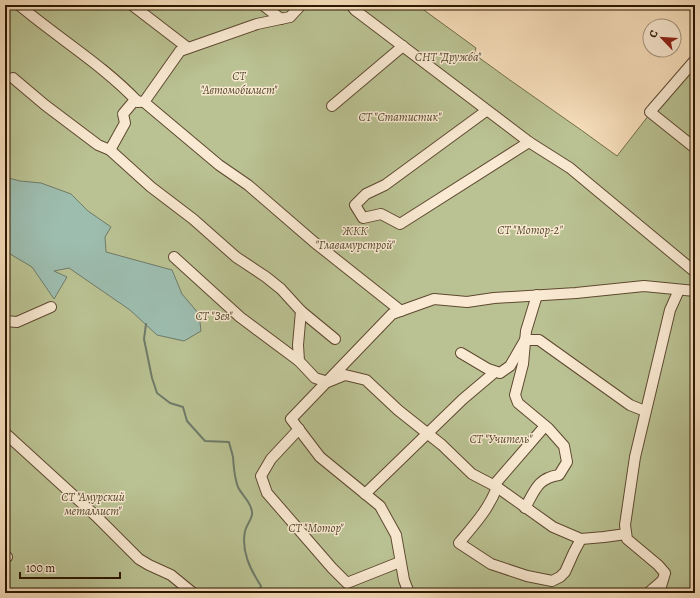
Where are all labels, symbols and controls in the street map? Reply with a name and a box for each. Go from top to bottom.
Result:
north arrow [642,18,682,58]
text: С [645,28,662,40]
park label: СНТ "Дружба" [415,49,482,65]
park label: СТ "Автомобилист" [201,68,278,98]
park label: СТ "Статистик" [358,109,442,125]
park label: СТ "Мотор-2" [497,222,563,238]
park label: ЖКК "Главамурстрой" [315,223,395,253]
park label: СТ "Зея" [195,308,233,324]
park label: СТ "Учитель" [469,431,533,447]
park label: СТ "Амурский металлист" [61,489,125,519]
park label: СТ "Мотор" [288,520,344,536]
scale bar [20,554,120,580]
text: 100 m [26,560,55,576]

